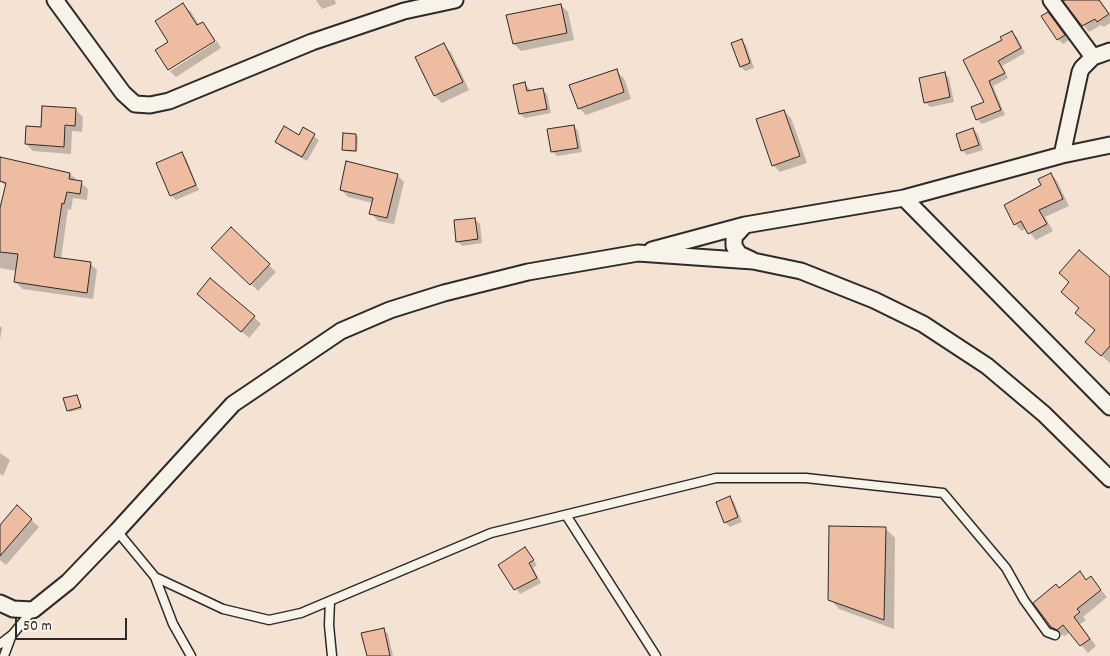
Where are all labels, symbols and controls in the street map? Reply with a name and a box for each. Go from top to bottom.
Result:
scale bar [18,608,130,640]
text: 50 m [23,616,52,638]

